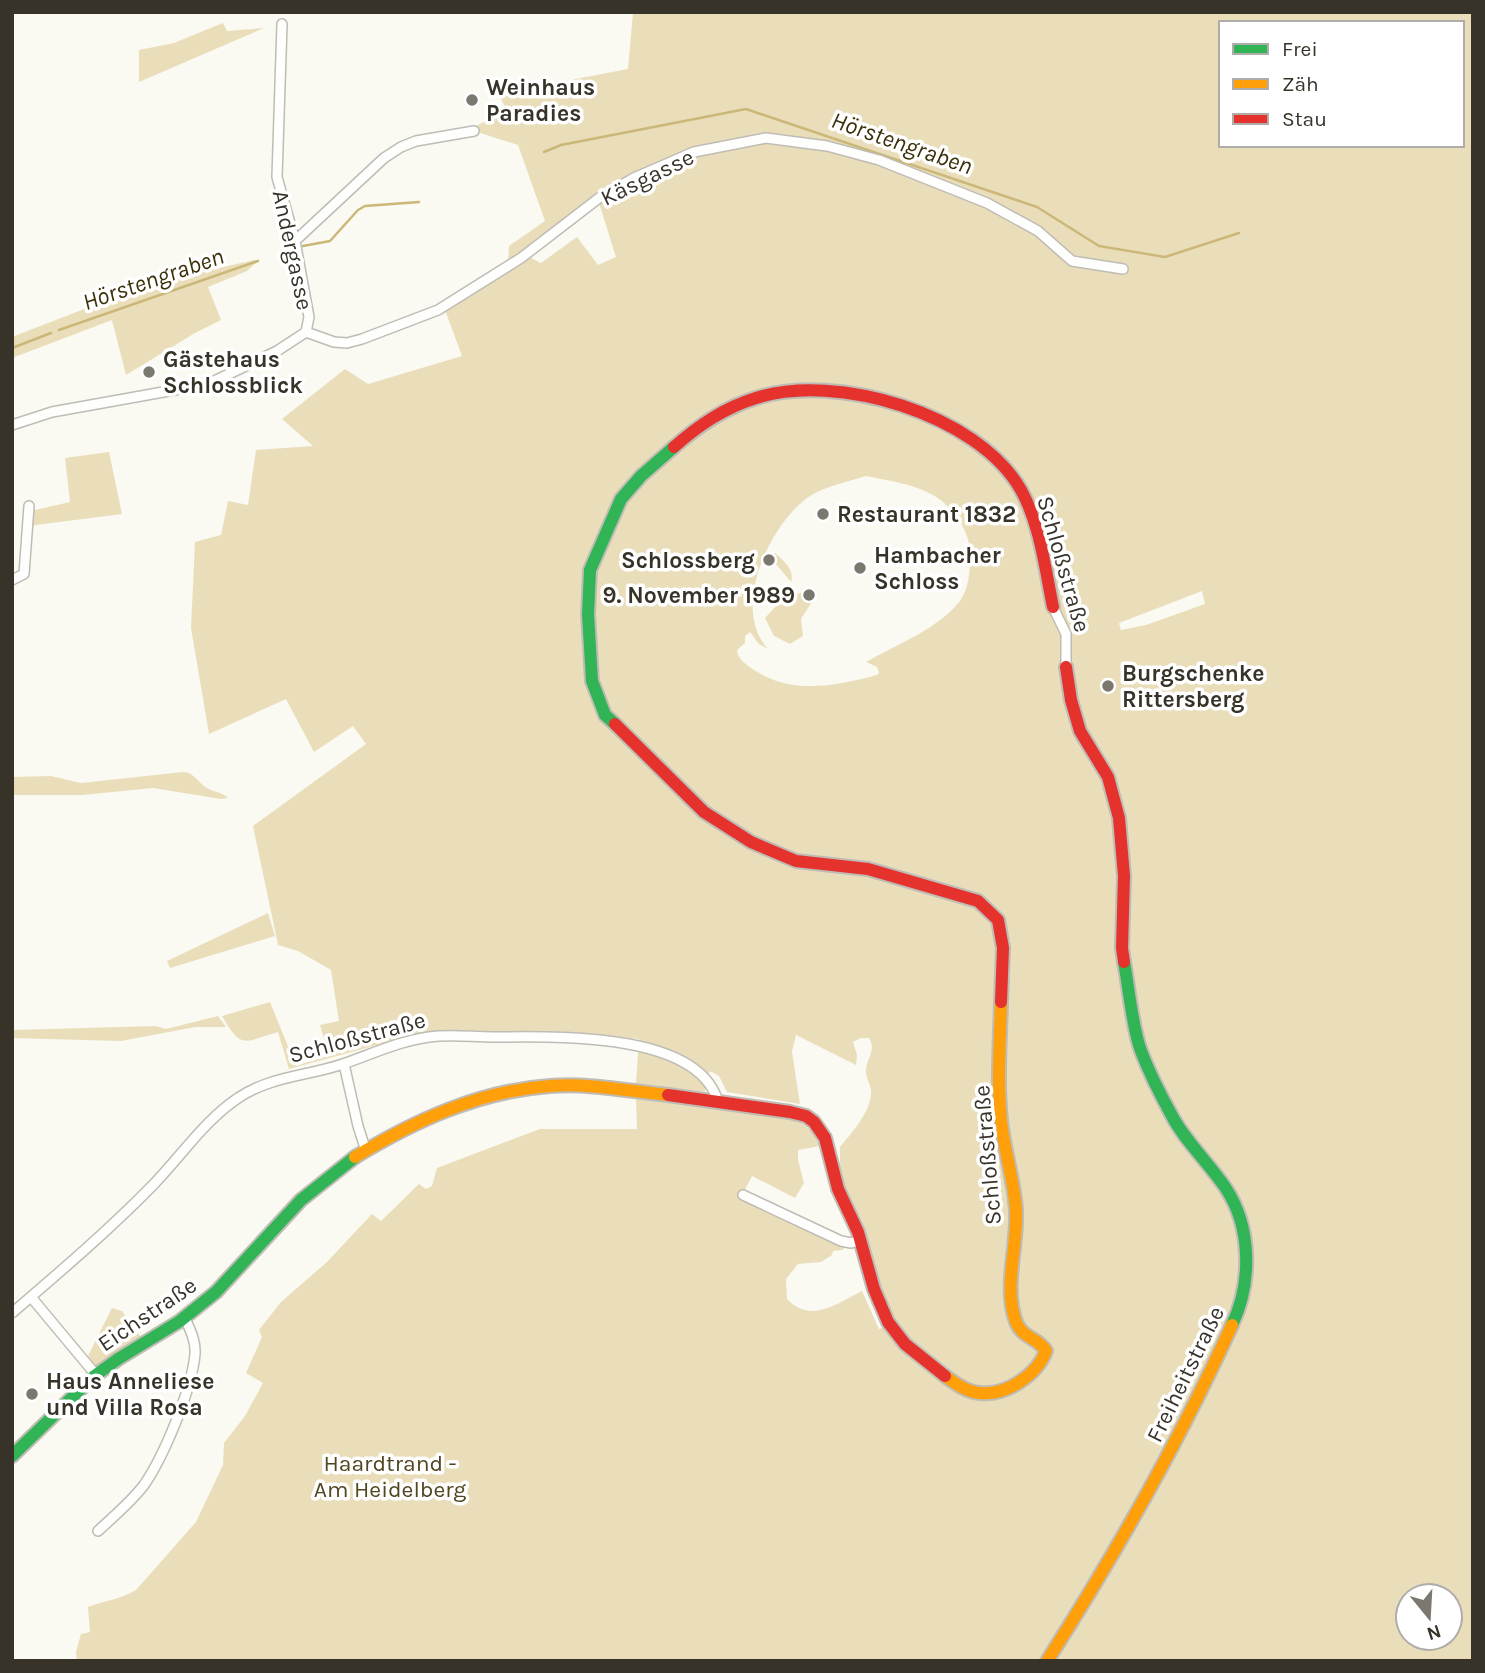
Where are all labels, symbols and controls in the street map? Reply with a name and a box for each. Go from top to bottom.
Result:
legend [1219,21,1464,147]
text: Frei [1282,37,1318,61]
text: Zäh [1282,72,1319,96]
place label: Weinhaus Paradies [486,74,595,127]
marker: Weinhaus Paradies [464,92,480,108]
water label: Hörstengraben [828,106,976,180]
text: Stau [1282,107,1327,131]
street label: Käsgasse [596,143,698,212]
street label: Andergasse [267,188,318,313]
water label: Hörstengraben [79,242,227,316]
place label: Gästehaus Schlossblick [163,346,303,399]
marker: Gästehaus Schlossblick [141,364,157,380]
street label: Schloßstraße [1031,493,1096,635]
place label: Restaurant 1832 [837,501,1016,528]
marker: Restaurant 1832 [815,506,831,522]
place label: Hambacher Schloss [874,542,1001,595]
place label: Schlossberg [621,547,755,574]
marker: Schlossberg [761,552,777,568]
marker: Hambacher Schloss [852,560,868,576]
place label: 9. November 1989 [602,582,795,609]
marker: 9. November 1989 [801,587,817,603]
place label: Burgschenke Rittersberg [1122,660,1265,713]
marker: Burgschenke Rittersberg [1100,678,1116,694]
street label: Schloßstraße [286,1006,428,1069]
street label: Schloßstraße [968,1084,1007,1226]
street label: Eichstraße [93,1272,202,1357]
street label: Freiheitstraße [1141,1302,1230,1447]
place label: Haus Anneliese und Villa Rosa [46,1368,214,1421]
marker: Haus Anneliese und Villa Rosa [24,1386,40,1402]
park label: Haardtrand - Am Heidelberg [314,1450,466,1503]
north arrow [1394,1582,1464,1652]
text: N [1424,1620,1444,1645]

